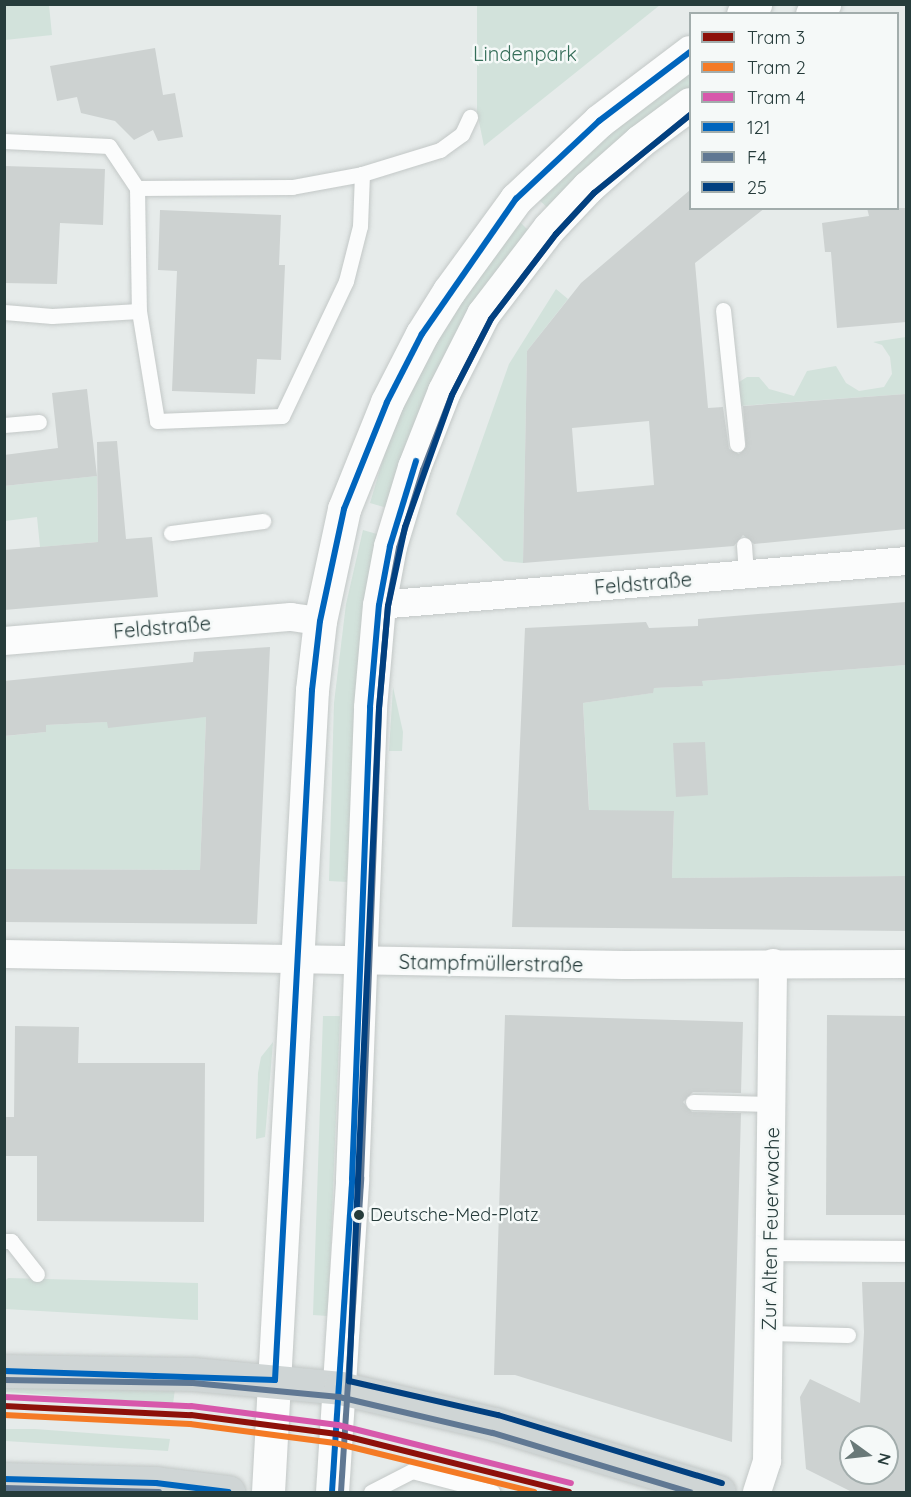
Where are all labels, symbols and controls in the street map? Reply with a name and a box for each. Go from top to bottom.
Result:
legend [689,12,899,210]
text: Tram 3 [747,26,805,49]
park label: Lindenpark [473,41,577,65]
text: Tram 2 [747,56,806,79]
text: Tram 4 [747,86,805,109]
text: 121 [747,116,770,139]
text: F4 [747,146,767,169]
text: 25 [747,176,767,199]
street label: Feldstraße [593,567,693,599]
street label: Feldstraße [112,611,212,643]
street label: Stampfmüllerstraße [399,949,583,977]
street label: Zur Alten Feuerwache [756,1127,784,1331]
place label: Deutsche-Med-Platz [370,1204,539,1226]
marker: Deutsche-Med-Platz [353,1209,365,1221]
north arrow [839,1425,899,1485]
text: N [873,1451,896,1467]

